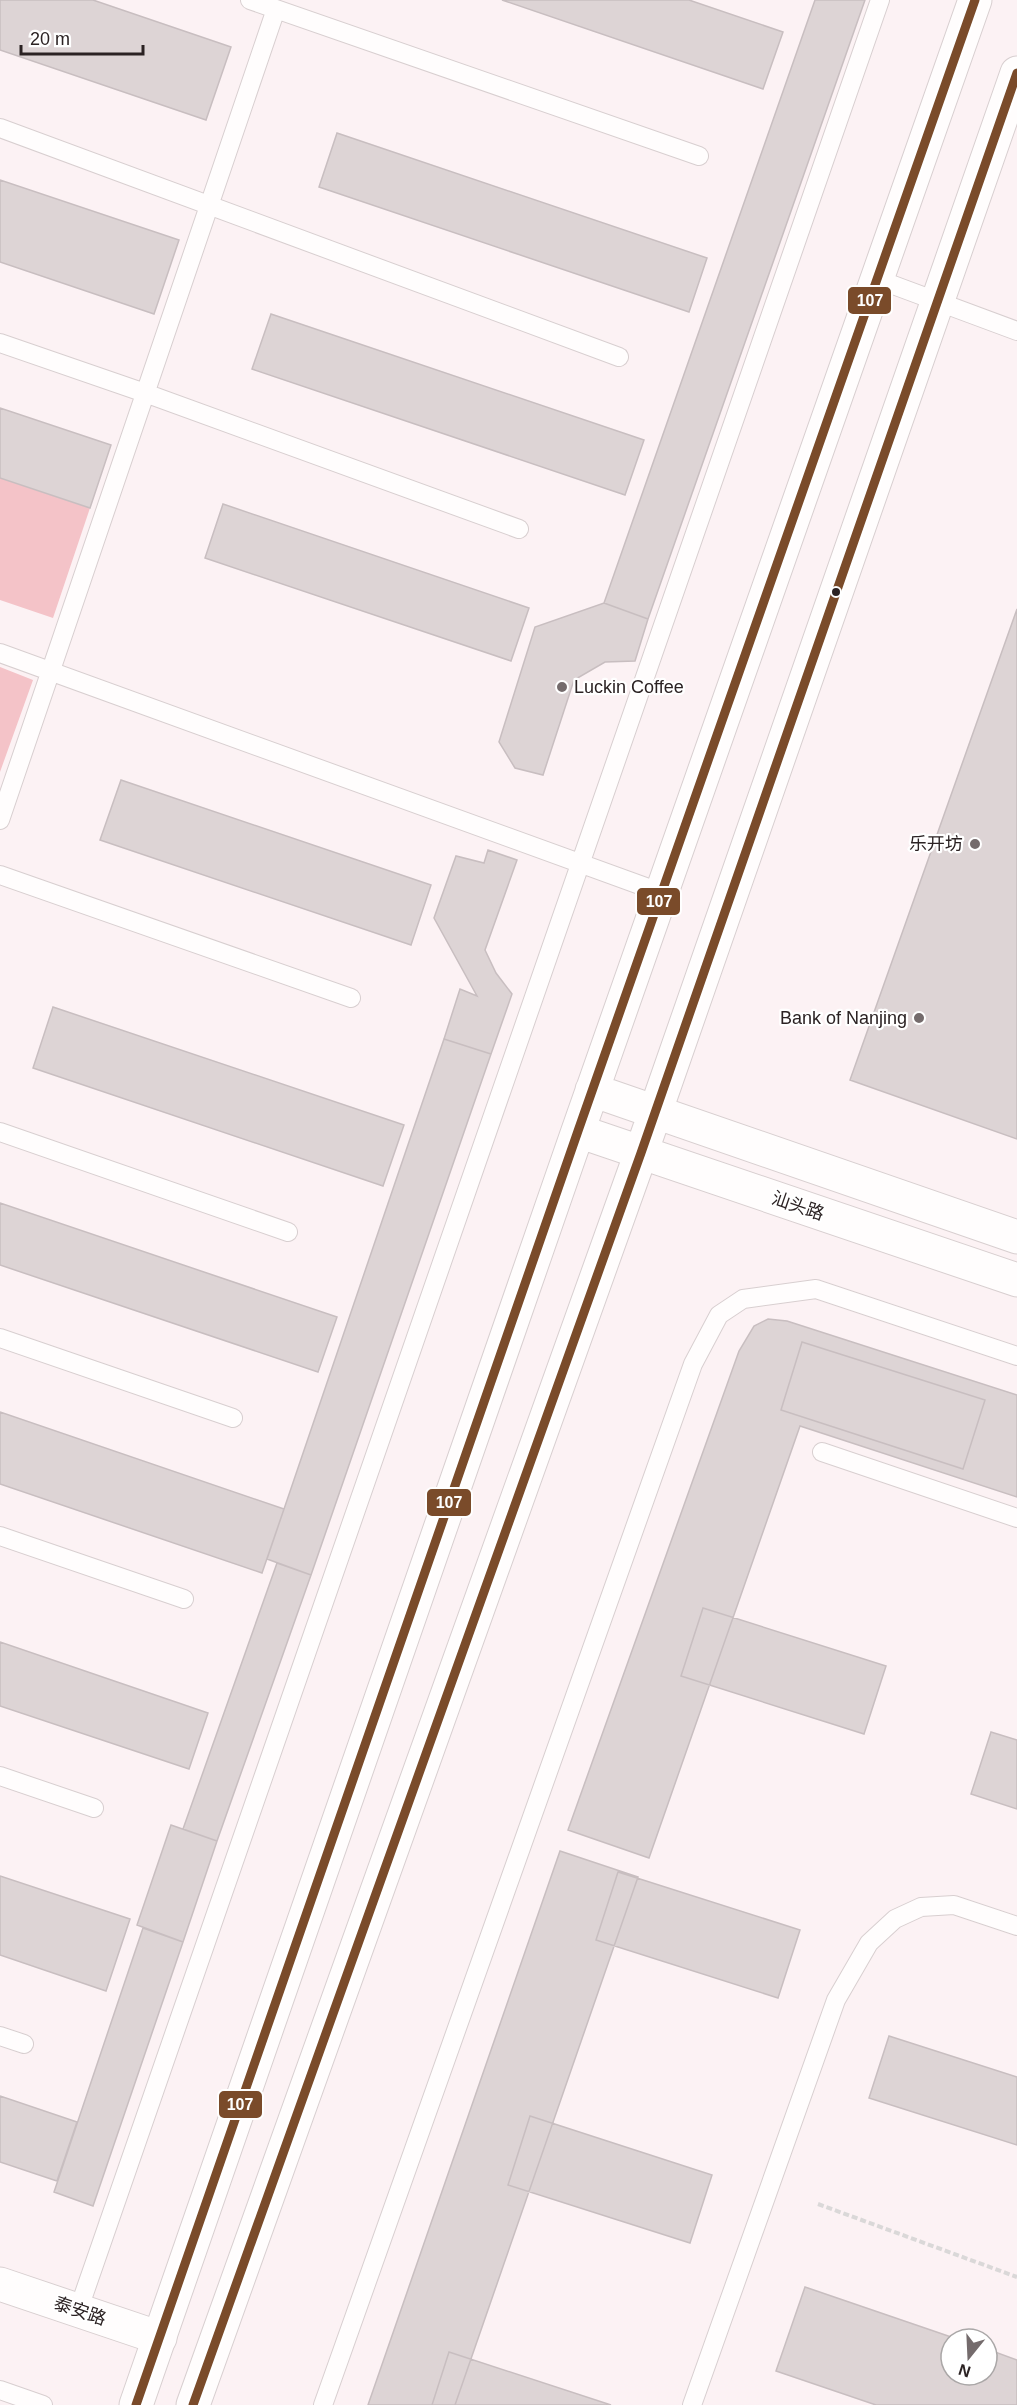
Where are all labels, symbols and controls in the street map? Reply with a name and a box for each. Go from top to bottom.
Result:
scale bar [21,18,142,56]
text: 20 m [30,29,70,49]
line badge: 107 [847,286,892,315]
text: 107 [857,292,883,309]
unlabelled marker [830,586,842,598]
place label: Luckin Coffee [574,677,684,697]
marker: Luckin Coffee [555,680,569,694]
place label: 乐开坊 [909,834,963,854]
marker: 乐开坊 [968,837,982,851]
line badge: 107 [636,887,681,916]
text: 107 [646,893,672,910]
place label: Bank of Nanjing [780,1008,907,1028]
marker: Bank of Nanjing [912,1011,926,1025]
street label: 汕头路 [769,1188,827,1224]
line badge: 107 [426,1488,472,1517]
text: 107 [436,1494,462,1511]
line badge: 107 [218,2090,263,2119]
text: 107 [227,2096,253,2113]
street label: 泰安路 [51,2293,109,2329]
north arrow [939,2327,999,2387]
text: N [956,2361,973,2381]

